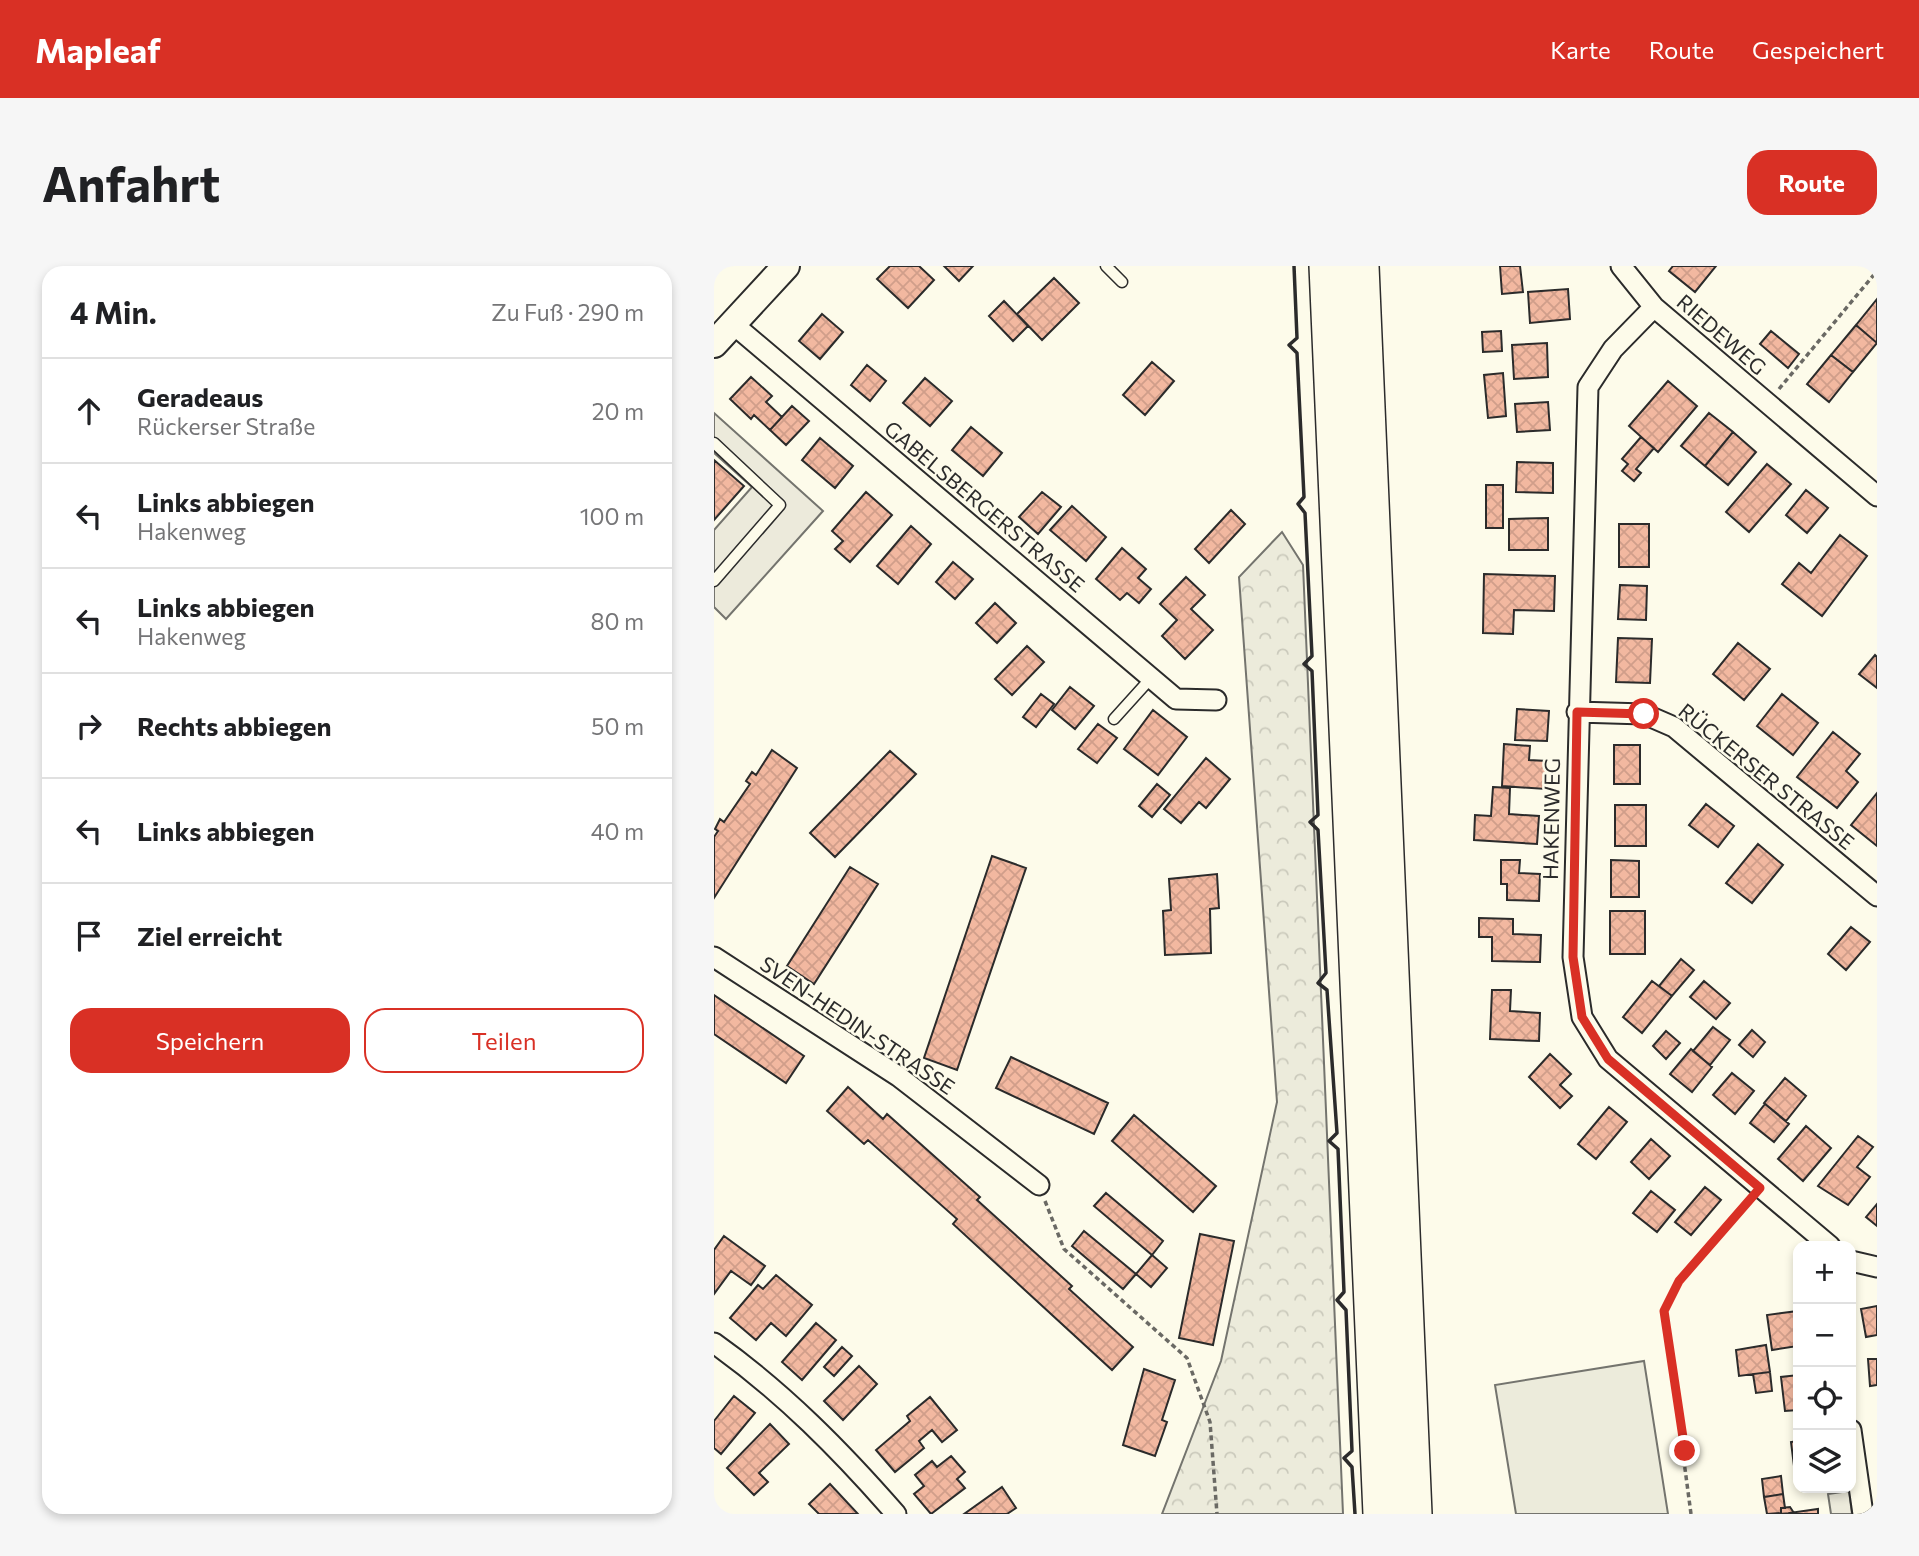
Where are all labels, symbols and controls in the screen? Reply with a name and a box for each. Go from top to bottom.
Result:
text: Mapleaf [35,29,161,70]
text: Karte [1550,35,1611,64]
text: Route [1649,35,1714,64]
text: Gespeichert [1752,35,1884,64]
button: Route [1747,150,1877,215]
text: Anfahrt [42,152,220,212]
street label: RIEDEWEG [1672,288,1772,379]
text: 4 Min. [70,293,157,330]
text: Zu Fuß · 290 m [491,298,644,326]
text: Geradeaus [137,381,263,412]
icon: ahead [70,392,108,430]
text: 20 m [592,397,644,425]
text: Rückerser Straße [137,412,315,440]
street label: GABELSBERGERSTRASSE [880,415,1090,597]
text: Links abbiegen [137,486,315,517]
icon: left [70,497,108,535]
text: 100 m [580,502,644,530]
text: Hakenweg [137,517,246,545]
text: Links abbiegen [137,591,315,622]
icon: left [70,602,108,640]
text: 80 m [591,607,644,635]
text: Hakenweg [137,622,246,650]
route start [1628,698,1659,729]
street label: RÜCKERSER STRASSE [1674,698,1860,854]
icon: right [70,707,108,745]
text: Rechts abbiegen [137,710,332,741]
text: 50 m [591,712,644,740]
street label: HAKENWEG [1537,758,1564,880]
icon: left [70,812,108,850]
text: Links abbiegen [137,815,315,846]
text: 40 m [591,817,644,845]
icon: arrive [70,917,108,955]
text: Ziel erreicht [137,920,282,951]
street label: SVEN-HEDIN-STRASSE [756,950,960,1099]
button: Speichern [70,1008,350,1073]
button: Teilen [364,1008,644,1073]
map controls [1793,1241,1856,1493]
button: + [1793,1241,1856,1304]
button: − [1793,1304,1856,1367]
button: locate [1793,1367,1856,1430]
button: layers [1793,1430,1856,1493]
route end [1669,1435,1700,1466]

